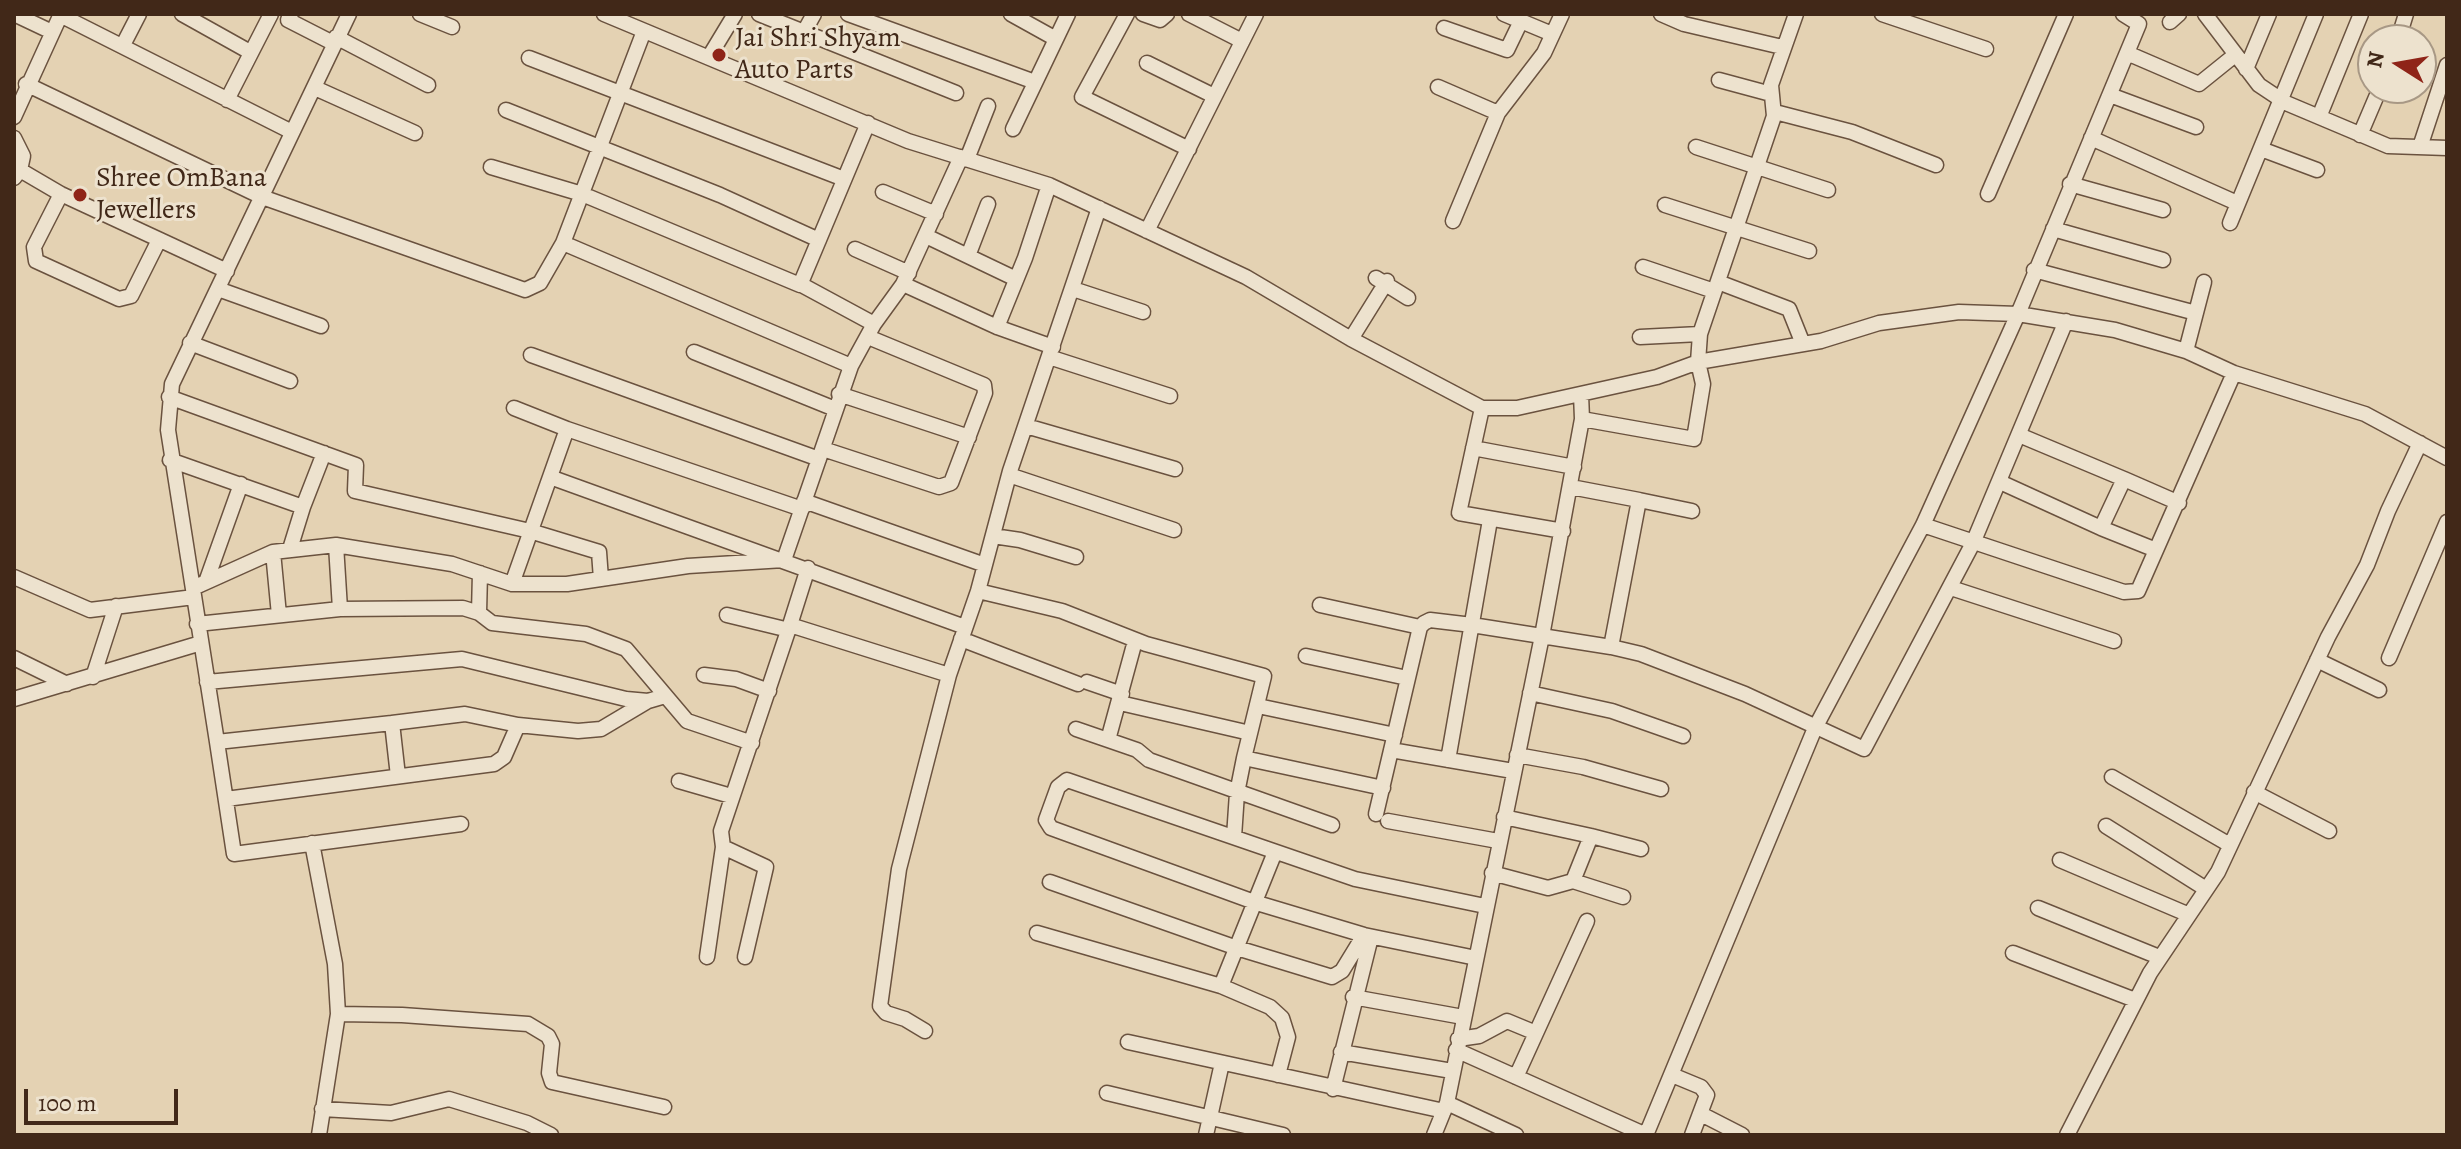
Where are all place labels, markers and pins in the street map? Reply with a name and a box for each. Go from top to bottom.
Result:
place label: Jai Shri Shyam Auto Parts [735,22,901,88]
marker: Jai Shri Shyam Auto Parts [710,46,728,64]
place label: Shree OmBana Jewellers [96,162,267,228]
marker: Shree OmBana Jewellers [71,186,89,204]

